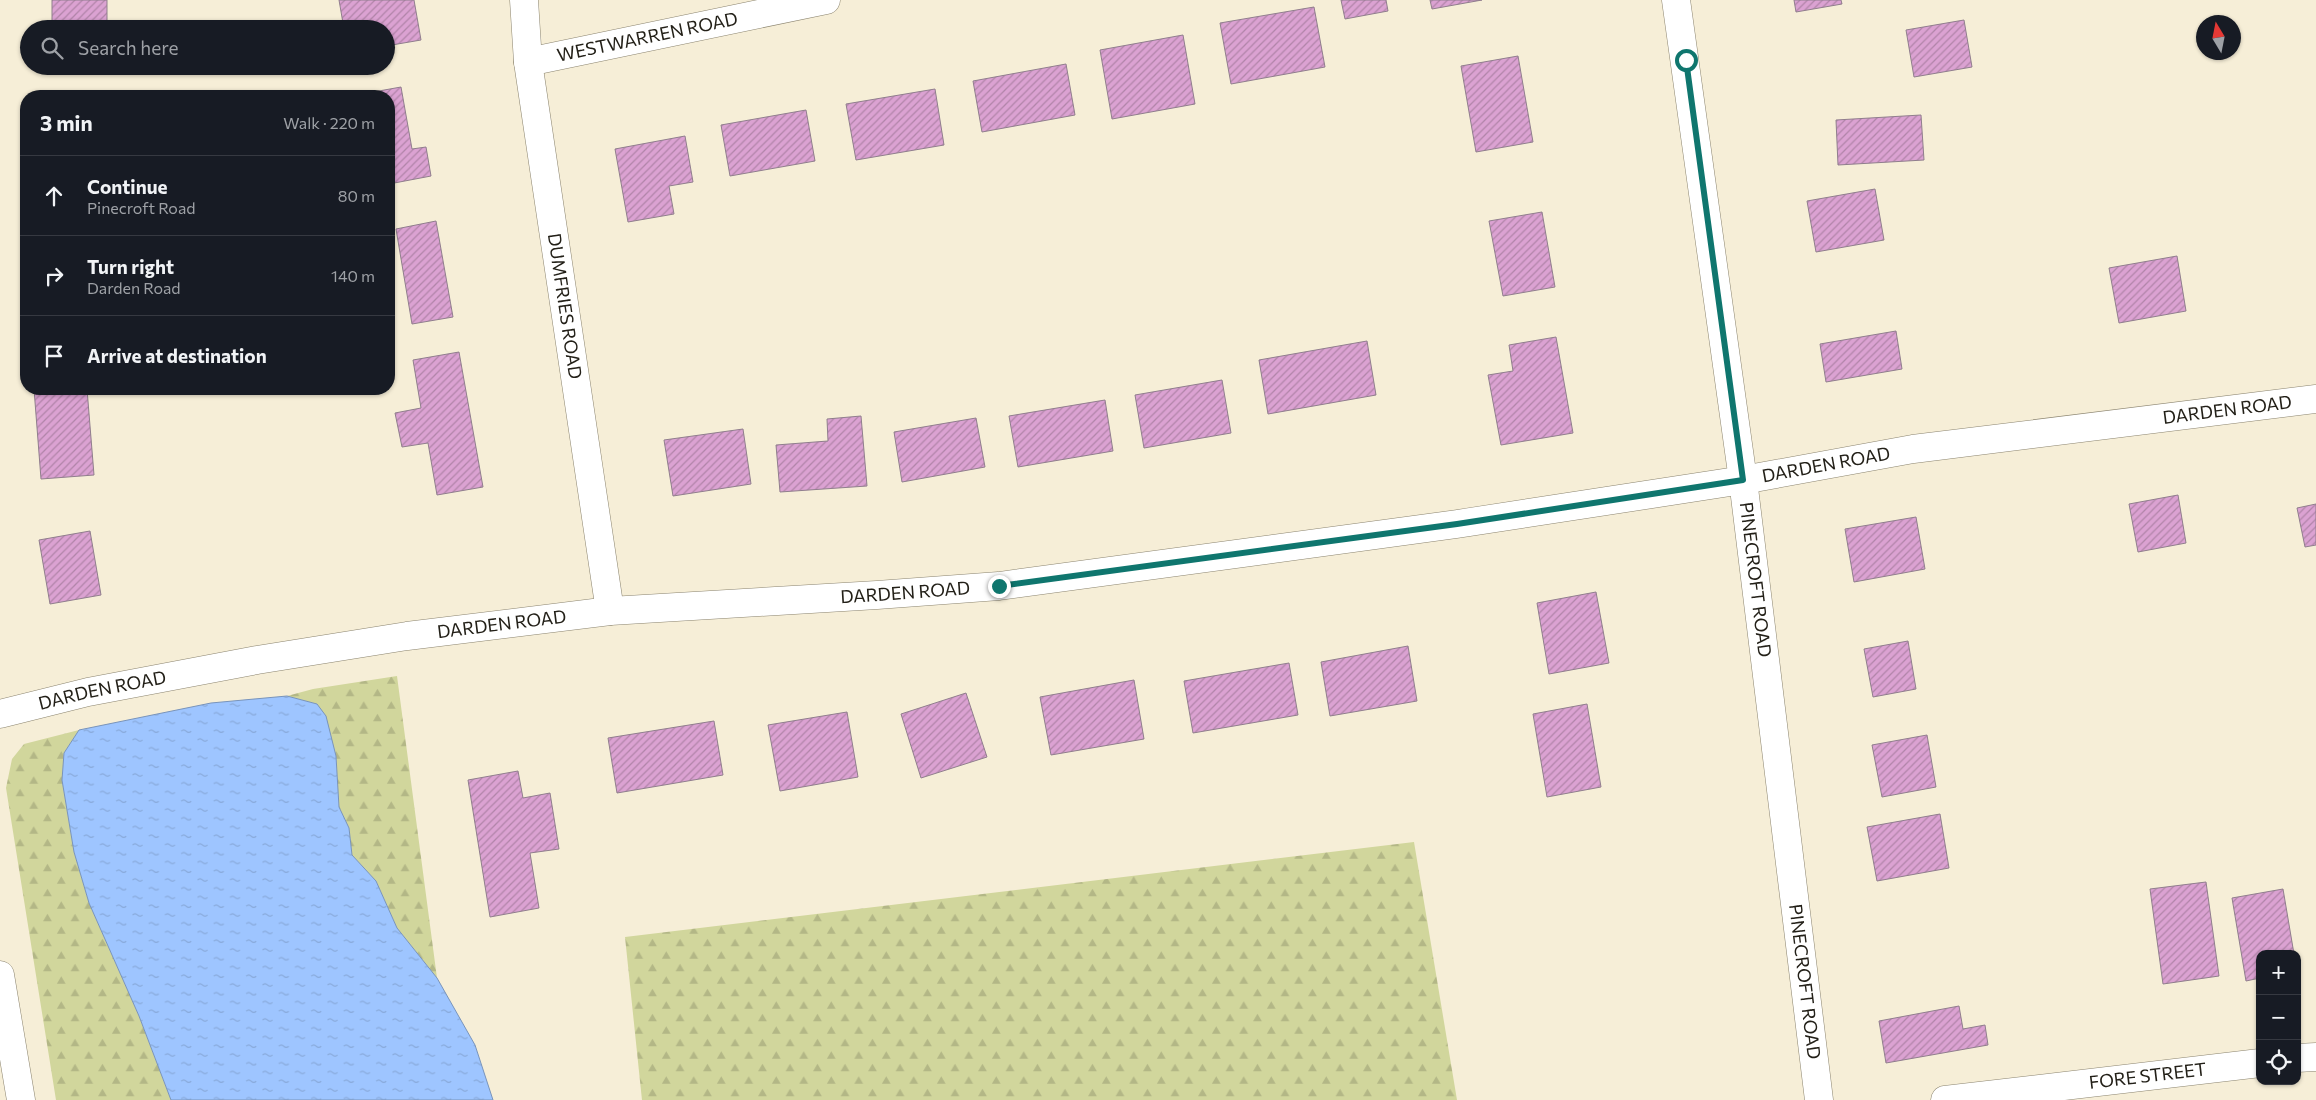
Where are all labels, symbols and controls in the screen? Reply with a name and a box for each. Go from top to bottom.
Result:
street label: WESTWARREN ROAD [555,7,740,66]
north arrow [2196,15,2241,60]
search box [20,20,395,75]
icon: search [38,34,66,62]
text: Search here [78,36,178,59]
route start [1675,49,1698,72]
text: 3 min [40,110,93,135]
text: Walk · 220 m [283,113,375,132]
text: Continue [87,175,167,198]
icon: ahead [40,182,68,210]
text: 80 m [338,186,375,205]
text: Pinecroft Road [87,198,196,217]
street label: DUMFRIES ROAD [544,232,587,380]
text: Turn right [87,255,174,278]
icon: right [40,262,68,290]
text: 140 m [331,266,375,285]
text: Darden Road [87,278,181,297]
icon: arrive [40,342,68,370]
text: Arrive at destination [87,344,267,367]
street label: DARDEN ROAD [2161,390,2293,428]
street label: DARDEN ROAD [1760,441,1892,486]
street label: PINECROFT ROAD [1736,501,1777,658]
route end [988,575,1011,598]
street label: DARDEN ROAD [840,576,971,607]
street label: DARDEN ROAD [436,604,567,642]
street label: DARDEN ROAD [36,665,168,714]
street label: PINECROFT ROAD [1785,902,1826,1060]
map controls [2256,950,2301,1085]
button: + [2256,950,2301,995]
button: − [2256,995,2301,1040]
button: locate [2256,1040,2301,1085]
street label: FORE STREET [2088,1057,2207,1093]

